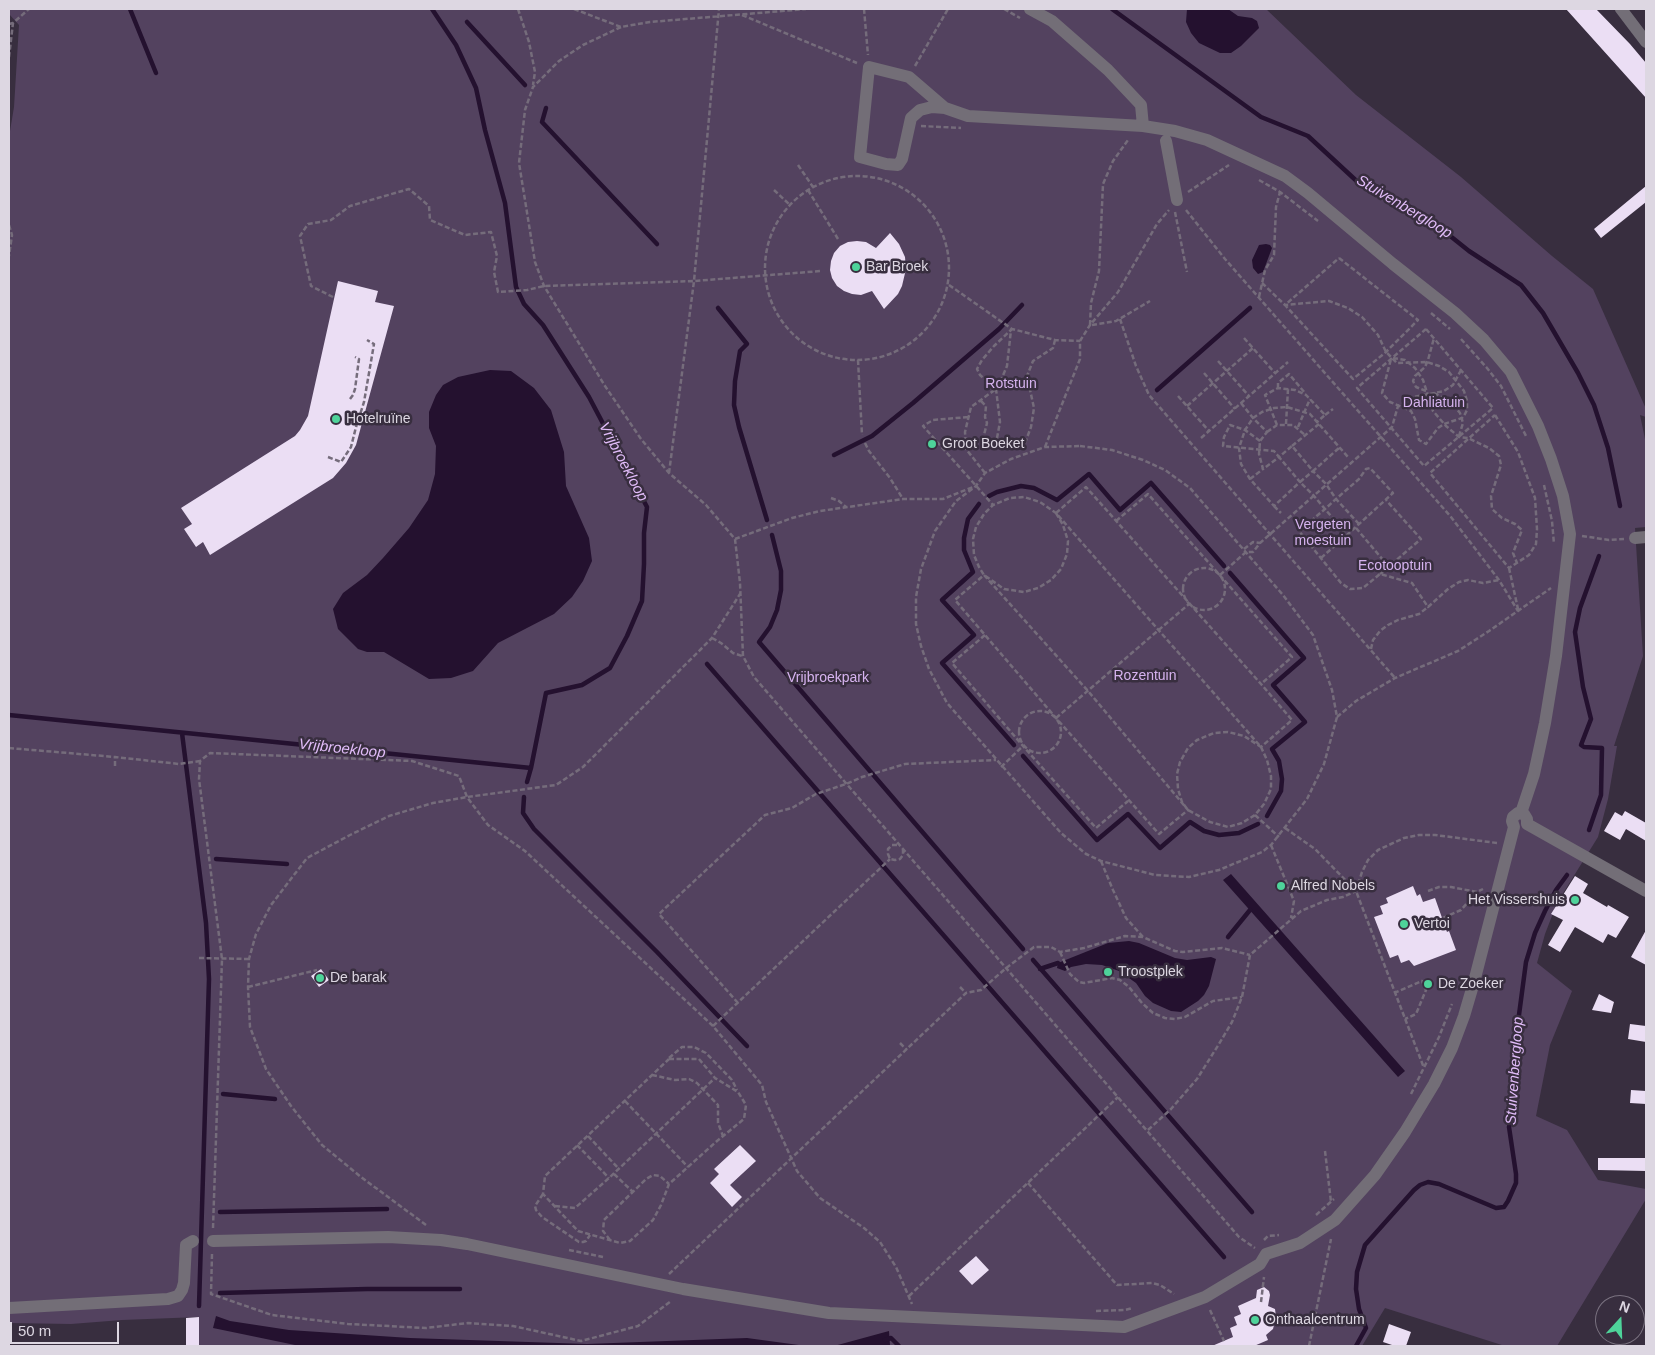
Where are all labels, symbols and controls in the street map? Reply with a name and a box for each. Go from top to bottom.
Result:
water label: Stuivenbergloop [1353,171,1455,243]
place label: Bar Broek [866,259,928,275]
marker: Bar Broek [850,261,862,273]
park label: Rotstuin [985,376,1037,392]
park label: Dahliatuin [1403,395,1465,411]
place label: Hotelruïne [346,411,411,427]
marker: Hotelruïne [330,413,342,425]
water label: Vrijbroekloop [595,419,651,505]
place label: Groot Boeket [942,436,1024,452]
marker: Groot Boeket [926,438,938,450]
park label: Vergeten moestuin [1295,517,1351,550]
park label: Ecotooptuin [1358,558,1432,574]
park label: Rozentuin [1113,668,1177,684]
park label: Vrijbroekpark [787,670,869,686]
water label: Vrijbroekloop [298,735,386,763]
place label: Alfred Nobels [1291,878,1375,894]
marker: Alfred Nobels [1275,880,1287,892]
place label: Het Vissershuis [1468,892,1565,908]
marker: Het Vissershuis [1569,894,1581,906]
place label: Vertoi [1414,916,1450,932]
marker: Vertoi [1398,918,1410,930]
place label: Troostplek [1118,964,1183,980]
marker: Troostplek [1102,966,1114,978]
place label: De barak [330,970,387,986]
marker: De barak [314,972,326,984]
place label: De Zoeker [1438,976,1503,992]
marker: De Zoeker [1422,978,1434,990]
water label: Stuivenbergloop [1502,1016,1528,1126]
north arrow [1595,1295,1645,1345]
text: N [1617,1298,1632,1316]
scale bar [12,1312,121,1344]
place label: Onthaalcentrum [1265,1312,1365,1328]
marker: Onthaalcentrum [1249,1314,1261,1326]
text: 50 m [18,1322,51,1339]

